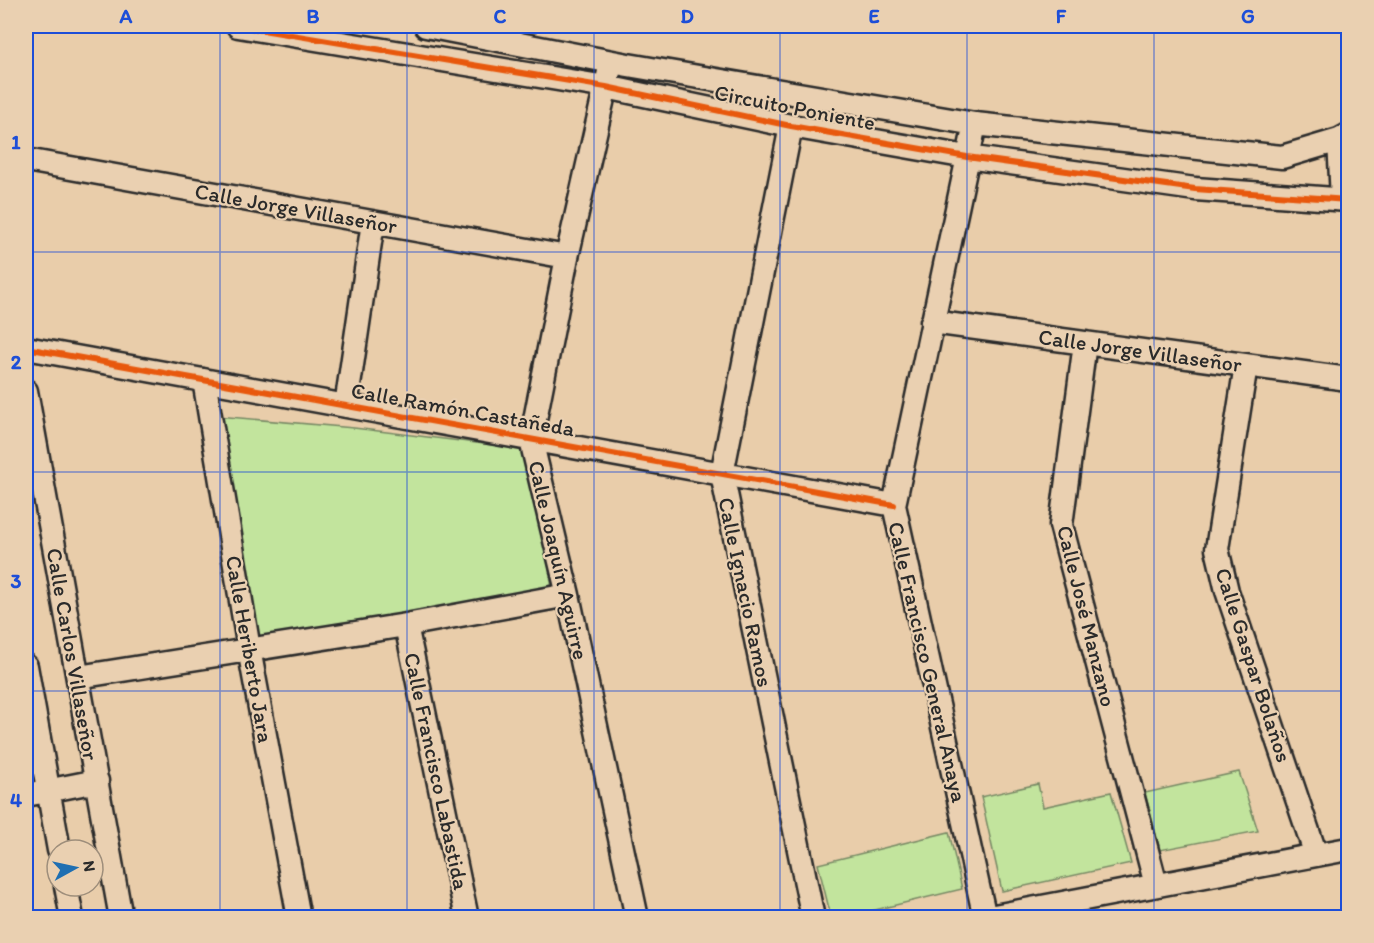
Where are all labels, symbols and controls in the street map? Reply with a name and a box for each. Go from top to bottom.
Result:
text: A [119,4,133,28]
text: B [307,4,320,28]
text: C [494,4,507,28]
text: D [680,4,694,28]
text: E [868,4,880,28]
text: F [1056,4,1067,28]
text: G [1241,4,1255,28]
street label: Circuito Poniente [712,79,878,136]
text: 1 [11,130,21,154]
street label: Calle Jorge Villaseñor [193,177,400,240]
street label: Calle Jorge Villaseñor [1037,323,1244,378]
text: 2 [11,350,22,374]
street label: Calle Ramón Castañeda [349,377,577,443]
street label: Calle Joaquín Aguirre [522,458,595,662]
street label: Calle Ignacio Ramos [712,495,779,689]
street label: Calle Francisco General Anaya [882,519,973,806]
street label: Calle José Manzano [1051,523,1122,709]
street label: Calle Carlos Villaseñor [41,546,105,763]
street label: Calle Heriberto Jara [220,553,279,745]
street label: Calle Gaspar Bolaños [1209,565,1298,766]
text: 3 [11,569,22,593]
street label: Calle Francisco Labastida [398,650,475,893]
text: 4 [10,788,22,812]
north arrow [45,838,105,898]
text: N [79,859,100,873]

